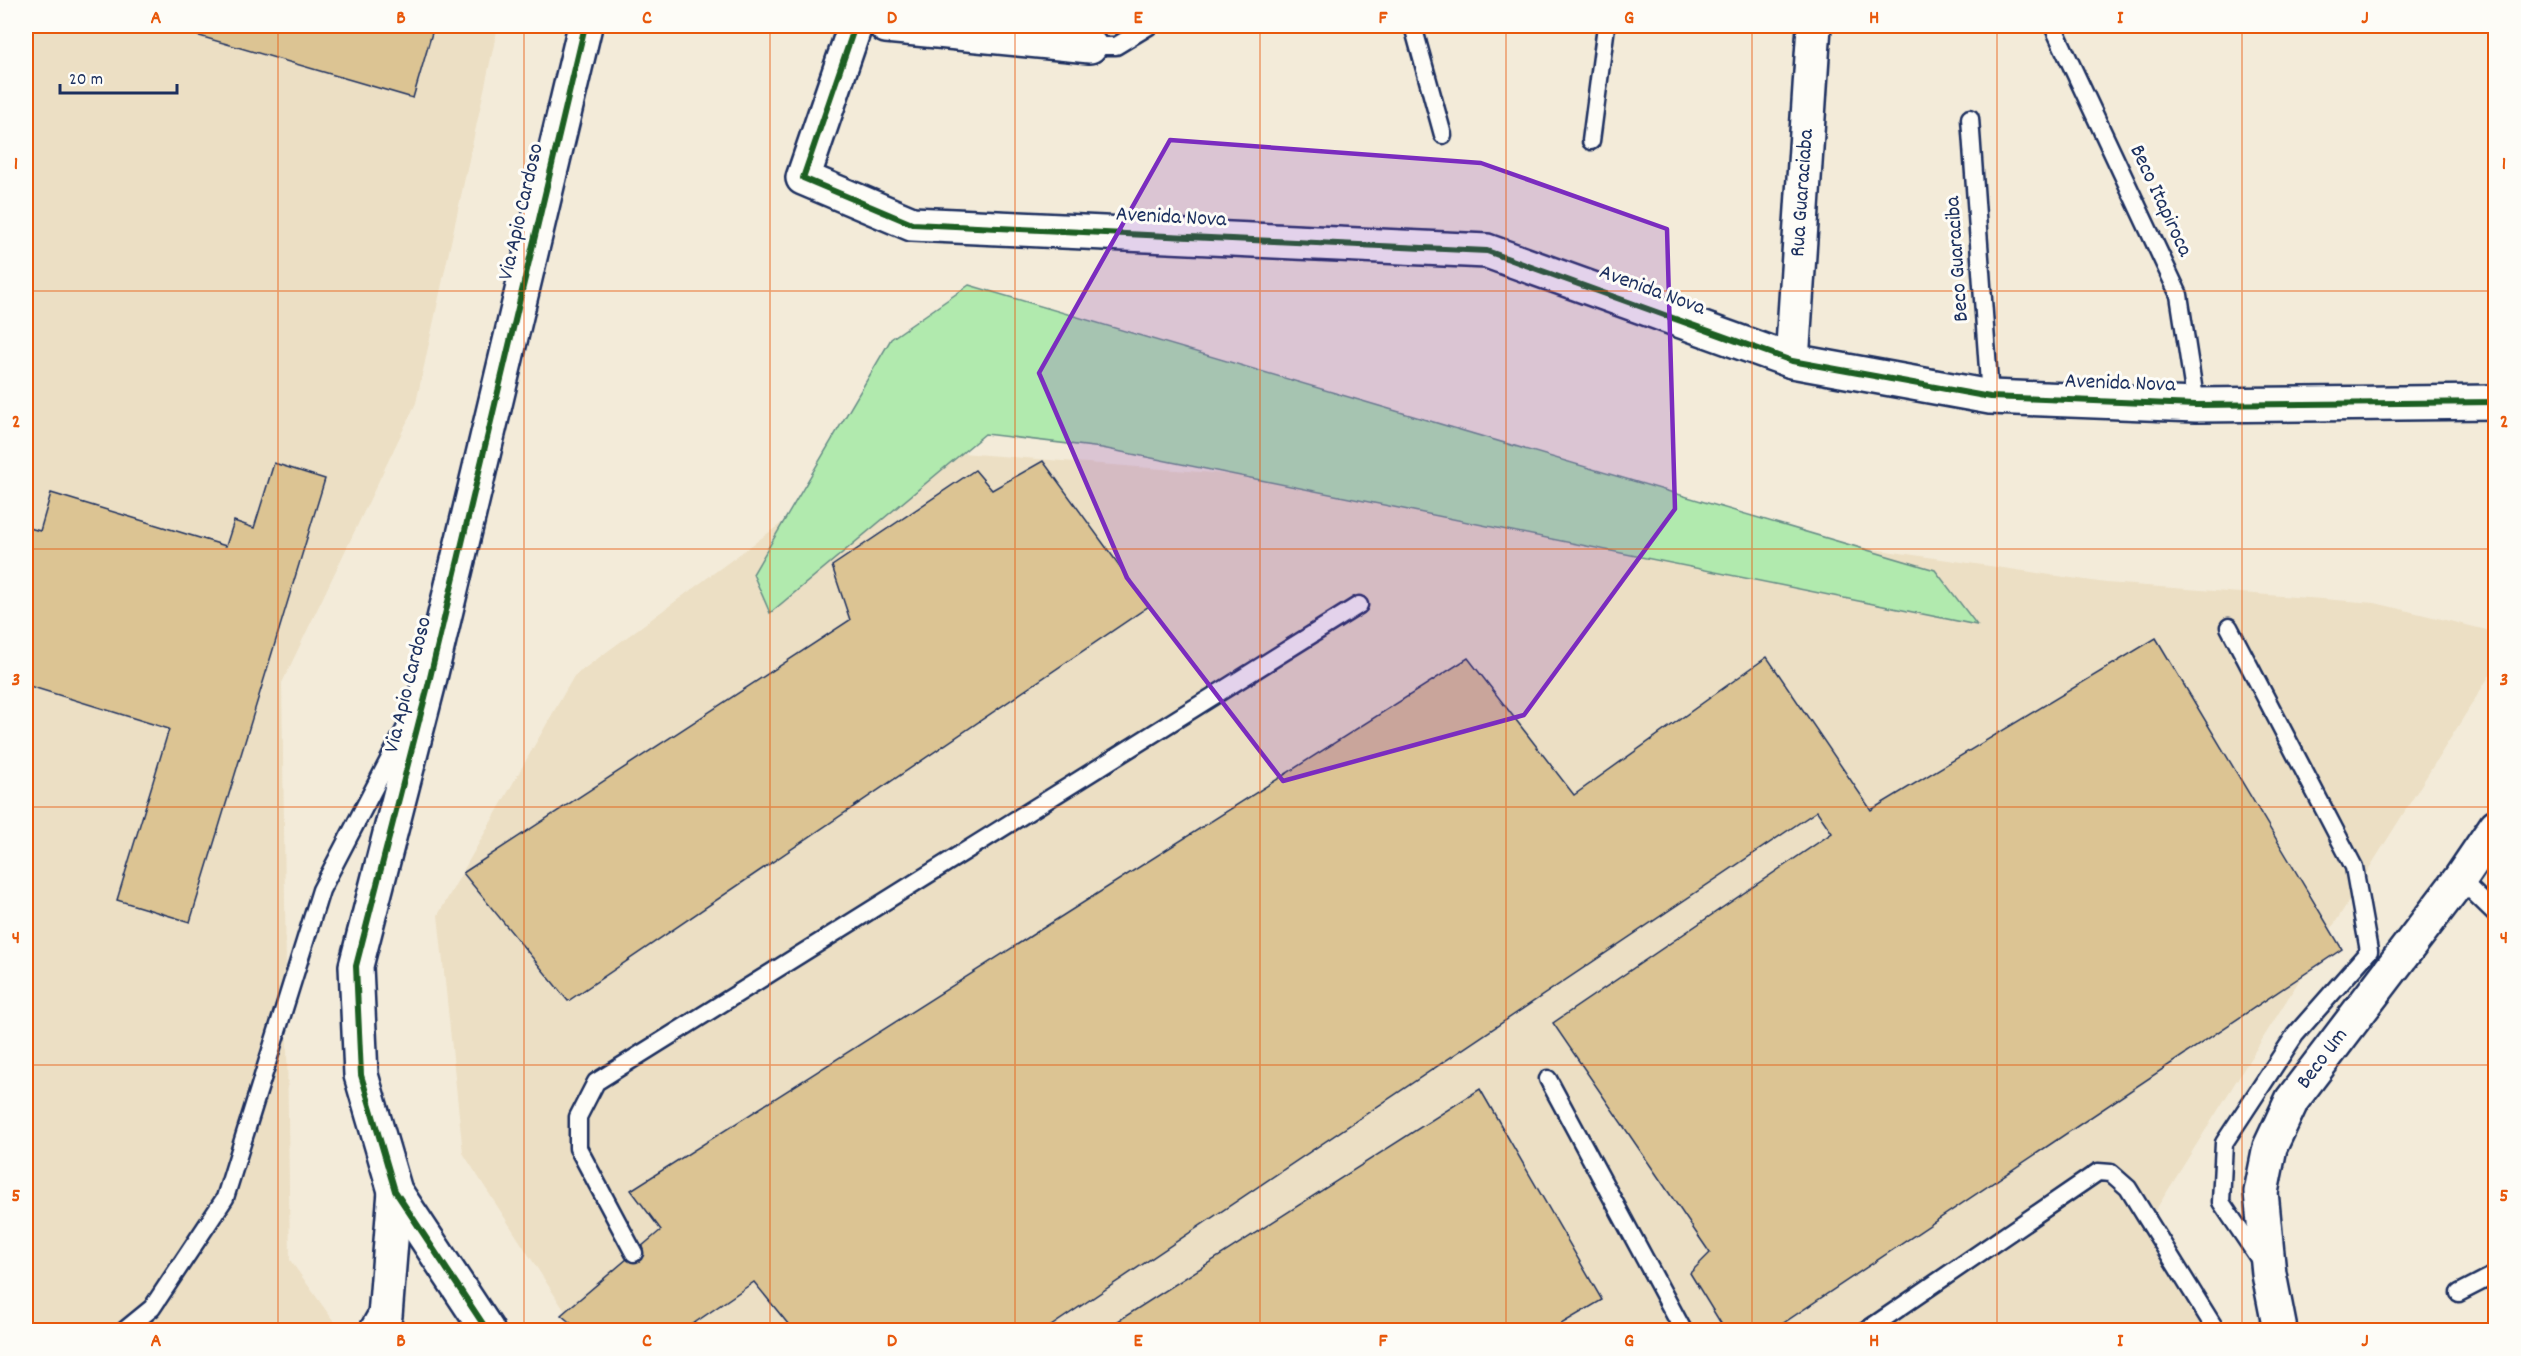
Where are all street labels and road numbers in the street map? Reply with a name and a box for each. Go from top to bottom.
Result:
street label: Rua Guaraciaba [1783,127,1823,258]
street label: Beco Itapiroca [2121,140,2200,263]
street label: Via Apio Cardoso [491,141,553,283]
street label: Beco Guaraciba [1938,194,1978,323]
street label: Avenida Nova [1115,200,1228,236]
street label: Avenida Nova [1595,257,1710,325]
street label: Avenida Nova [2064,367,2177,401]
street label: Via Apio Cardoso [377,614,441,756]
street label: Beco Um [2290,1022,2356,1096]

